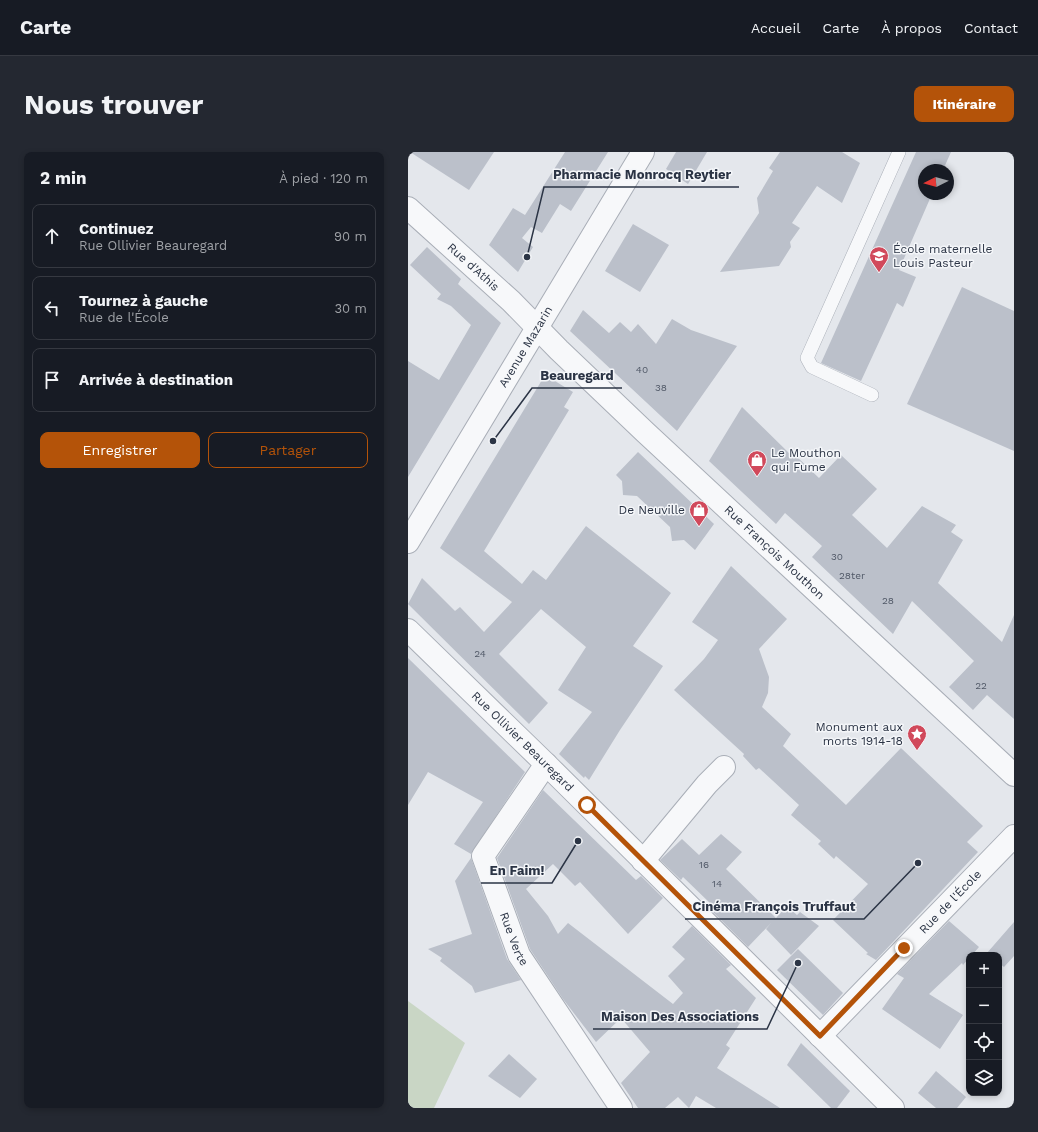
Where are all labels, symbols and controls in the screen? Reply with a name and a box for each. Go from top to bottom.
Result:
text: Carte [20,16,71,39]
text: Accueil [751,20,800,36]
text: Carte [822,20,859,36]
text: À propos [881,20,942,36]
text: Contact [964,20,1018,36]
button: Itinéraire [914,86,1014,122]
text: Nous trouver [24,88,203,121]
callout: Pharmacie Monrocq Reytier [544,162,739,187]
north arrow [918,164,954,200]
text: Pharmacie Monrocq Reytier [553,167,732,182]
text: 2 min [40,168,86,188]
text: À pied · 120 m [279,171,368,186]
text: Continuez [79,220,153,238]
icon: ahead [41,225,63,247]
text: 90 m [334,229,367,244]
text: Rue Ollivier Beauregard [79,238,227,253]
street label: Rue d'Athis [445,240,502,294]
place label: École maternelle Louis Pasteur [893,242,993,270]
school or university icon: École maternelle Louis Pasteur [868,245,890,273]
text: Tournez à gauche [79,292,208,310]
icon: left [41,297,63,319]
text: 30 m [335,301,367,316]
street label: Avenue Mazarin [496,304,555,390]
text: Rue de l'École [79,310,169,325]
callout: Beauregard [532,363,622,388]
house number: 40 [636,364,648,375]
text: Beauregard [540,368,614,383]
icon: arrive [41,369,63,391]
text: Arrivée à destination [79,371,233,389]
house number: 38 [655,382,667,393]
button: Enregistrer [40,432,200,468]
button: Partager [208,432,368,468]
place label: Le Mouthon qui Fume [771,446,841,474]
shop icon: Le Mouthon qui Fume [746,449,768,477]
shop icon: De Neuville [688,499,710,527]
street label: Rue François Mouthon [722,502,827,602]
place label: De Neuville [619,503,685,517]
house number: 30 [831,551,843,562]
house number: 28ter [839,570,865,581]
house number: 28 [882,595,894,606]
house number: 24 [474,648,486,659]
house number: 22 [975,680,987,691]
street label: Rue Ollivier Beauregard [469,689,577,794]
place label: Monument aux morts 1914-18 [815,720,903,748]
place icon: Monument aux morts 1914-18 [906,723,928,751]
route start [578,796,596,814]
callout: En Faim! [481,858,552,883]
house number: 16 [699,859,709,870]
text: En Faim! [490,863,544,878]
street label: Rue de l'École [916,867,984,936]
house number: 14 [712,878,722,889]
callout: Cinéma François Truffaut [685,894,864,919]
text: Cinéma François Truffaut [693,899,856,914]
street label: Rue Verte [497,910,531,968]
route end [895,939,913,957]
map controls [966,952,1002,1096]
button: + [966,952,1002,988]
button: − [966,988,1002,1024]
callout: Maison Des Associations [593,1004,767,1029]
text: Maison Des Associations [601,1009,759,1024]
button: locate [966,1024,1002,1060]
button: layers [966,1060,1002,1096]

